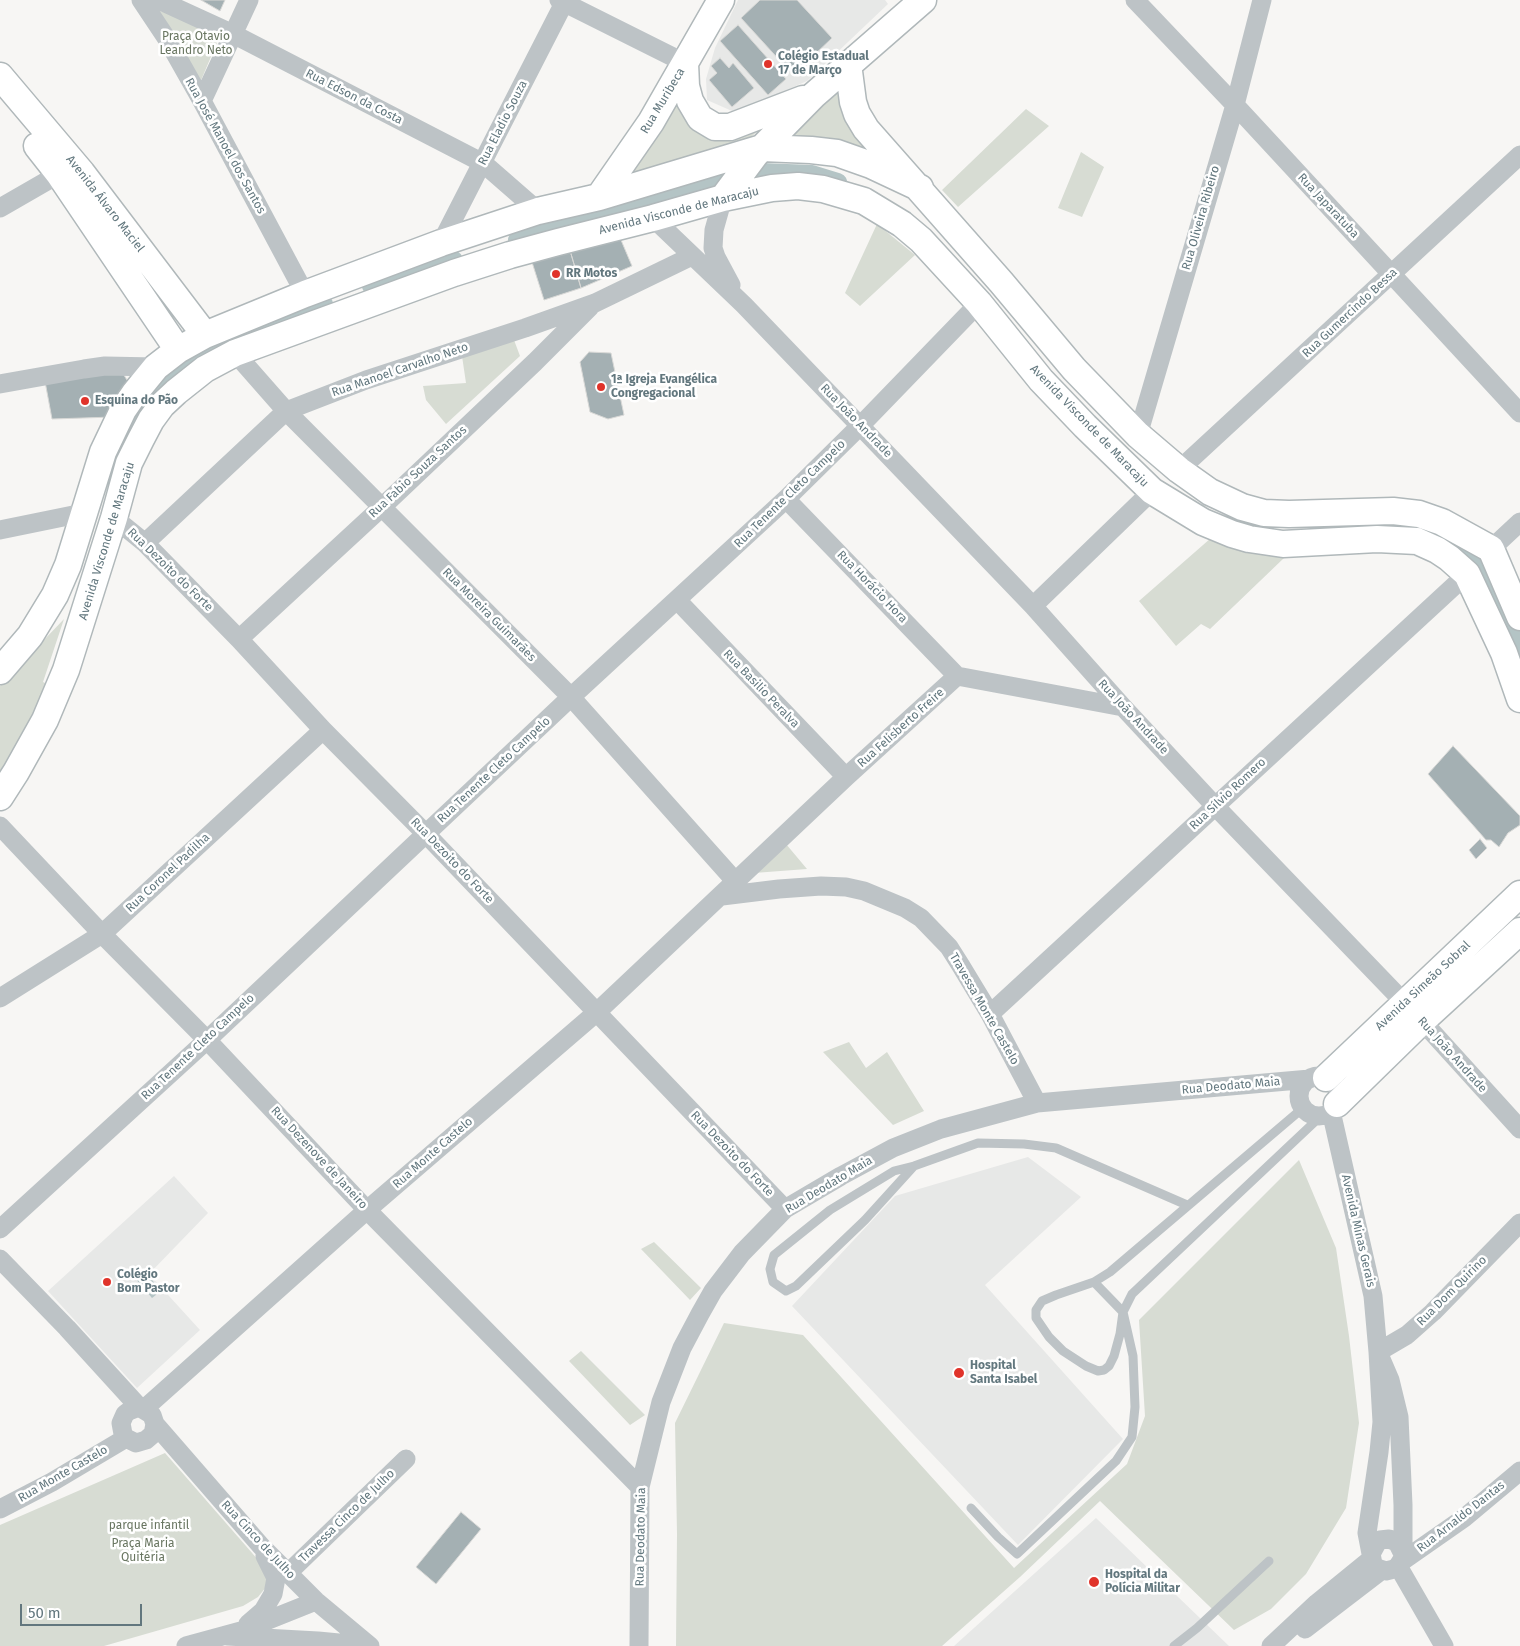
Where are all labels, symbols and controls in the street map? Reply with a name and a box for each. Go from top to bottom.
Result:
park label: Praça Otavio Leandro Neto [159,30,233,58]
place label: Colégio Estadual 17 de Março [778,50,869,78]
marker: Colégio Estadual 17 de Março [762,58,774,70]
street label: Rua Edson da Costa [303,66,405,128]
street label: Rua Muribeca [638,66,688,136]
street label: Rua José Manoel dos Santos [182,76,268,216]
street label: Rua Eladio Souza [475,78,531,168]
street label: Avenida Álvaro Maciel [63,153,147,255]
street label: Rua Oliveira Ribeiro [1179,164,1223,272]
street label: Rua Japaratuba [1294,171,1362,241]
street label: Avenida Visconde de Maracaju [597,184,761,238]
street label: Rua Gumercindo Bessa [1300,265,1400,361]
place label: RR Motos [566,267,617,281]
marker: RR Motos [550,268,562,280]
street label: Rua Manoel Carvalho Neto [330,340,470,400]
street label: Avenida Visconde de Maracaju [1027,362,1151,490]
place label: 1ª Igreja Evangélica Congregacional [611,373,717,401]
marker: 1ª Igreja Evangélica Congregacional [595,381,607,393]
street label: Rua João Andrade [817,381,895,461]
place label: Esquina do Pão [95,394,178,408]
marker: Esquina do Pão [79,395,91,407]
street label: Rua Fabio Souza Santos [366,423,470,521]
street label: Rua Tenente Cleto Campelo [731,437,849,551]
street label: Avenida Visconde de Maracaju [76,460,138,622]
street label: Rua Dezoito do Forte [124,526,216,614]
street label: Rua Horácio Hora [834,548,910,626]
street label: Rua Moreira Guimarães [439,565,539,665]
street label: Rua Basilio Peralva [720,647,802,731]
street label: Rua João Andrade [1095,677,1171,757]
street label: Rua Felisberto Freire [855,685,947,771]
street label: Rua Tenente Cleto Campelo [435,714,553,826]
street label: Rua Sílvio Romero [1187,755,1269,833]
street label: Rua Dezoito do Forte [408,815,496,907]
street label: Rua Coronel Padilha [123,830,213,916]
street label: Avenida Simeão Sobral [1372,938,1474,1034]
street label: Travessa Monte Castelo [946,951,1022,1067]
street label: Rua Tenente Cleto Campelo [139,991,257,1103]
street label: Rua João Andrade [1414,1014,1490,1096]
street label: Rua Deodato Maia [1181,1075,1281,1097]
street label: Rua Dezenove de Janeiro [268,1104,370,1212]
street label: Rua Dezoito do Forte [688,1108,776,1200]
street label: Rua Monte Castelo [390,1114,476,1192]
street label: Rua Deodato Maia [783,1153,875,1217]
street label: Avenida Minas Gerais [1338,1173,1378,1289]
street label: Rua Dom Quirino [1414,1253,1490,1329]
place label: Colégio Bom Pastor [117,1268,179,1296]
marker: Colégio Bom Pastor [101,1276,113,1288]
place label: Hospital Santa Isabel [970,1359,1037,1387]
marker: Hospital Santa Isabel [952,1366,966,1380]
street label: Rua Monte Castelo [16,1443,110,1505]
street label: Travessa Cinco de Julho [296,1467,398,1565]
street label: Rua Arnaldo Dantas [1414,1478,1508,1556]
street label: Rua Deodato Maia [633,1487,649,1587]
street label: Rua Cinco de Julho [218,1498,298,1582]
park label: parque infantil [109,1519,189,1533]
park label: Praça Maria Quitéria [111,1537,175,1565]
place label: Hospital da Polícia Militar [1105,1568,1180,1596]
marker: Hospital da Polícia Militar [1087,1575,1101,1589]
scale bar [22,1594,145,1626]
text: 50 m [28,1604,61,1622]

